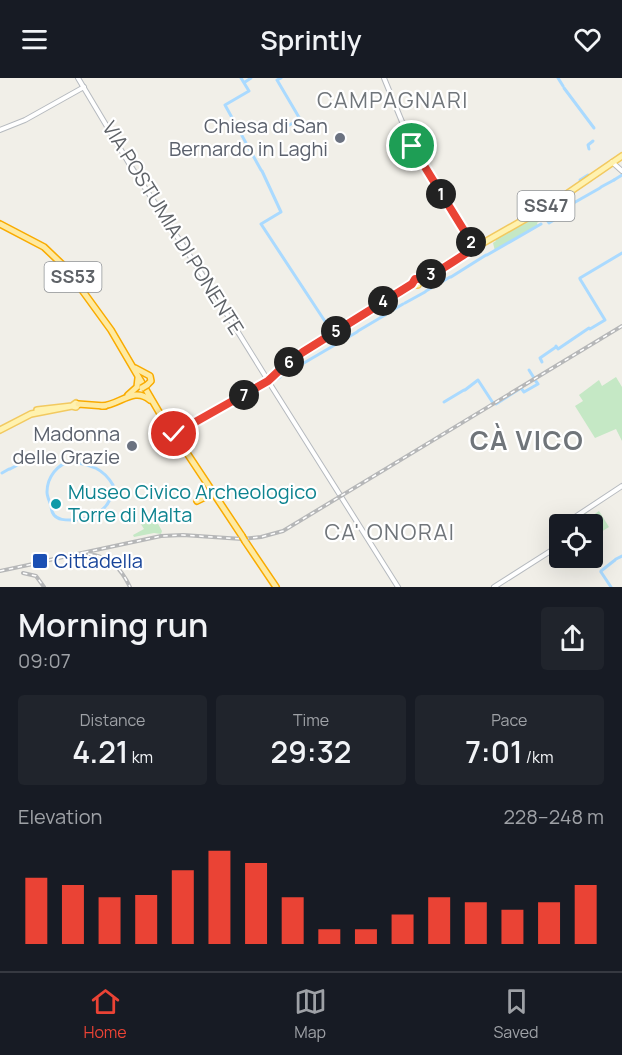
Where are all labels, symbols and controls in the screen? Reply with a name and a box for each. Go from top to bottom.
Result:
text: Sprintly [260,21,362,58]
icon: menu [18,23,51,56]
icon: heart [571,23,604,56]
district label: CAMPAGNARI [317,85,469,115]
place label: Chiesa di San Bernardo in Laghi [169,112,328,162]
street label: VIA POSTUMIA DI PONENTE [96,116,250,340]
pin [386,120,437,171]
icon: arrive [395,129,428,162]
marker: Chiesa di San Bernardo in Laghi [333,131,347,145]
pin: 1 [426,179,456,209]
text: 1 [437,183,445,205]
road number: SS47 [518,191,574,221]
pin: 2 [456,227,486,257]
text: 2 [466,231,476,253]
pin: 3 [416,259,446,289]
road number: SS53 [44,262,101,292]
text: 3 [426,263,436,285]
pin: 4 [368,286,398,316]
text: 4 [378,290,388,312]
pin: 5 [321,316,351,346]
text: 5 [331,320,341,342]
pin: 6 [274,347,304,377]
text: 6 [284,351,294,373]
pin: 7 [229,380,259,410]
text: 7 [240,384,248,406]
pin [148,408,199,459]
icon: check [157,417,190,450]
place label: Madonna delle Grazie [12,420,120,470]
district label: CÀ VICO [470,422,584,458]
marker: Madonna delle Grazie [125,439,139,453]
place label: Museo Civico Archeologico Torre di Malta [68,478,317,528]
marker: Museo Civico Archeologico Torre di Malta [49,497,63,511]
map controls [549,514,603,568]
button: locate [549,514,603,568]
district label: CA' ONORAI [325,517,455,547]
place label: Cittadella [54,547,143,574]
marker: Cittadella [31,552,49,570]
text: Morning run [18,602,208,647]
button: share [541,607,604,670]
text: 09:07 [18,647,71,674]
text: Distance [80,709,145,731]
text: Time [293,709,329,731]
text: Pace [491,709,527,731]
text: 4.21 [72,731,128,772]
text: 29:32 [271,731,351,772]
text: 7:01 [465,731,523,772]
text: km [128,746,153,768]
text: /km [523,746,554,768]
text: Elevation [18,803,102,830]
text: 228–248 m [503,803,604,830]
tab: Home [83,985,127,1043]
tab: Map [294,985,327,1043]
tab: Saved [493,985,539,1043]

